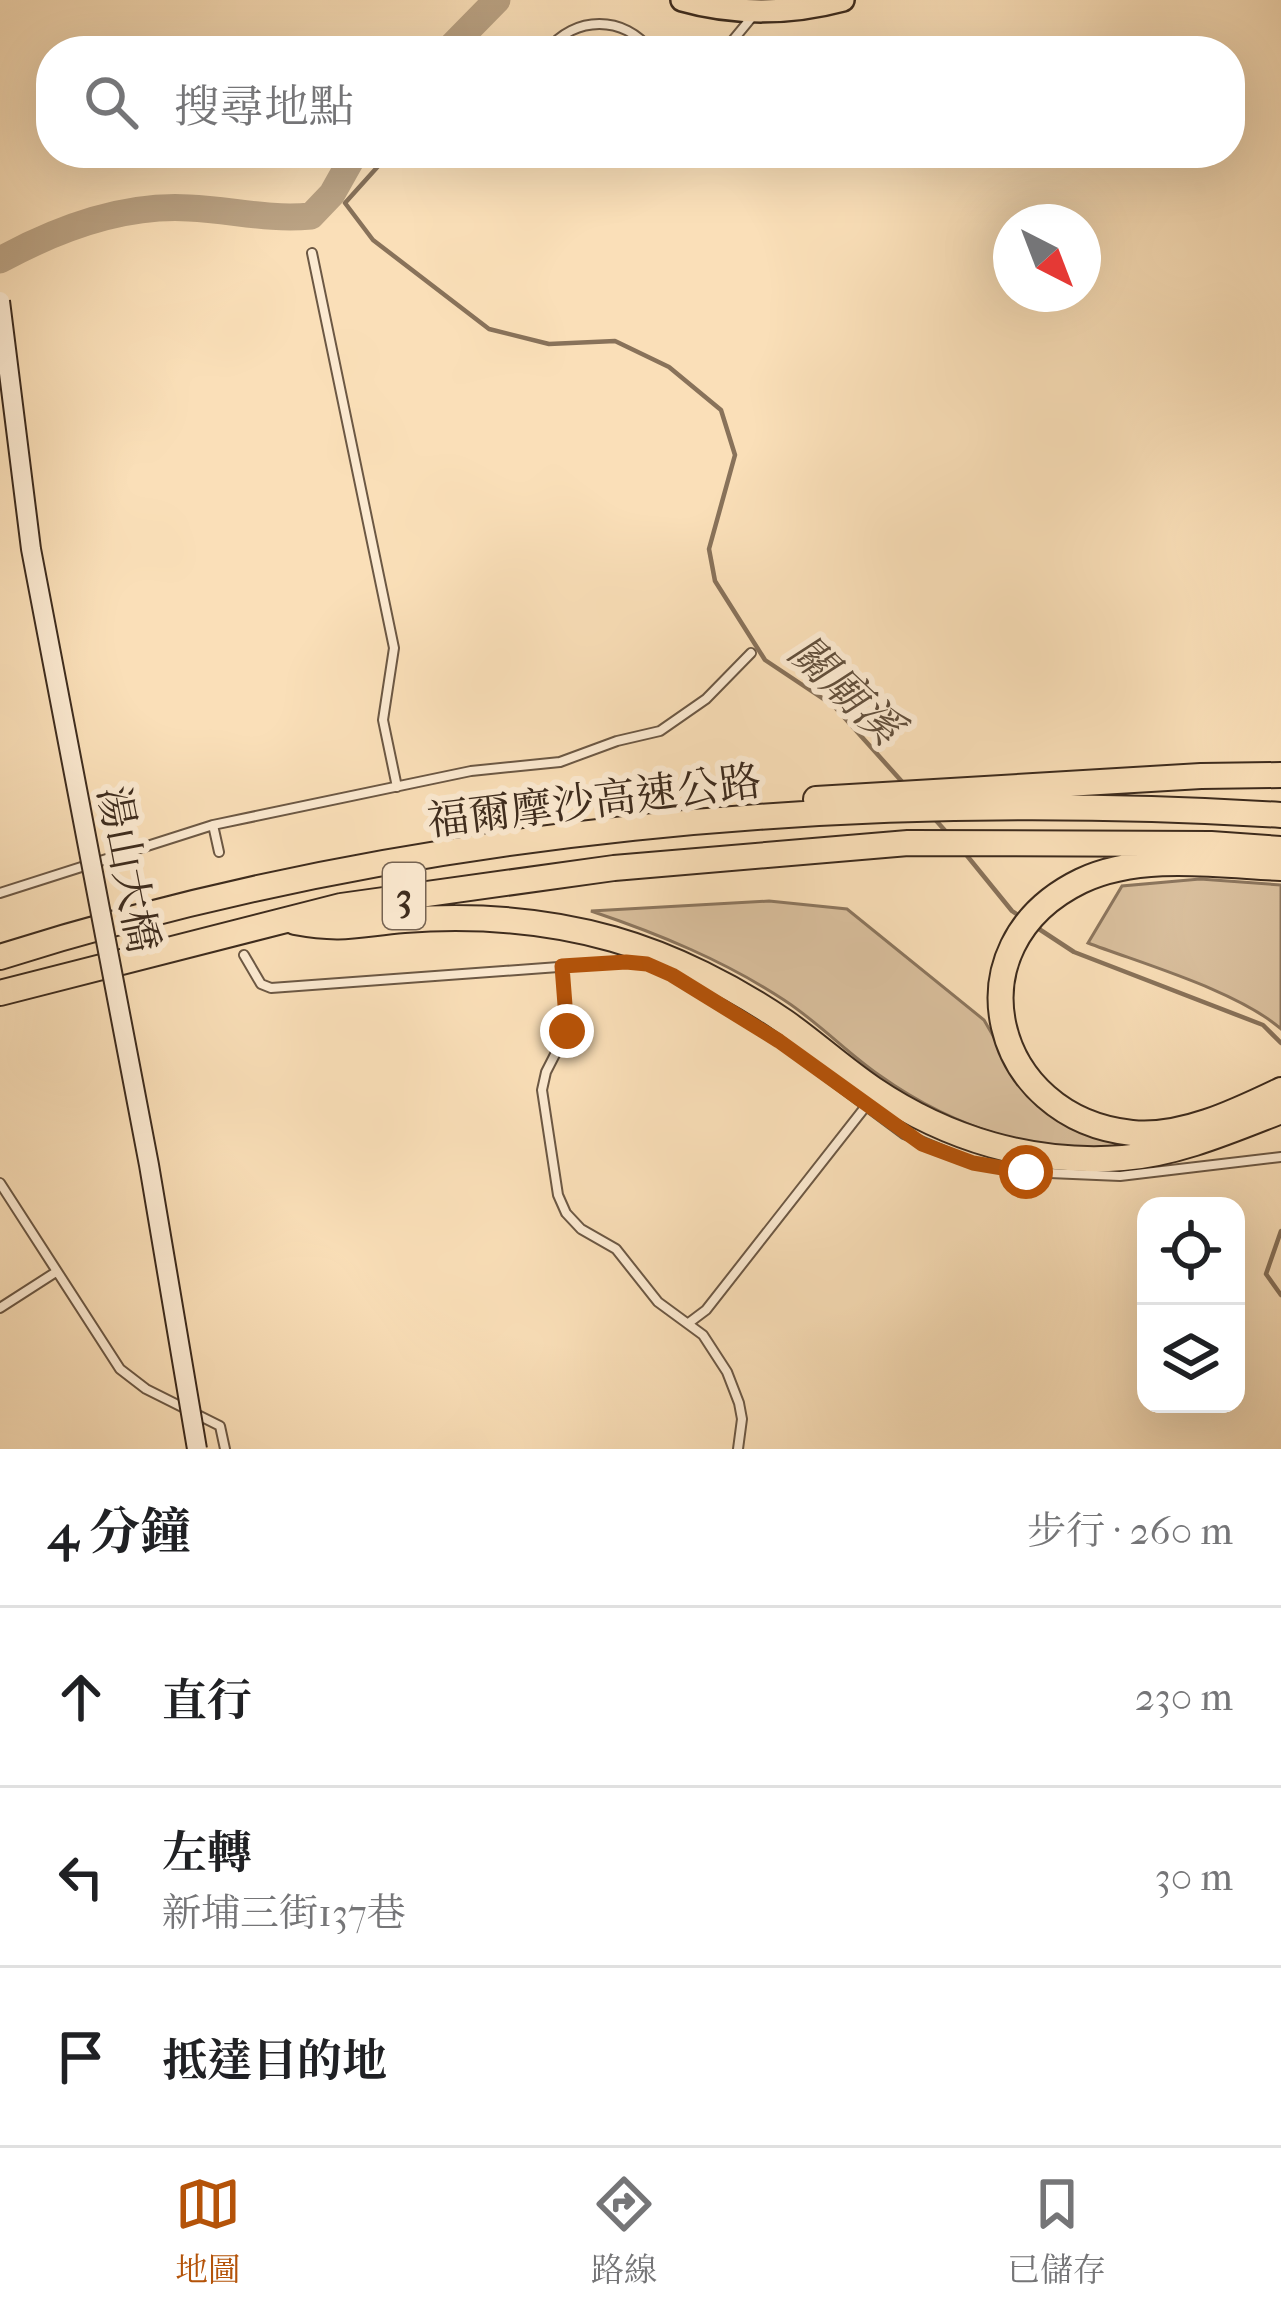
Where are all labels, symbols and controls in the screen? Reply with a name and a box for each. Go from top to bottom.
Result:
search box [36,36,1245,168]
icon: search [78,69,144,135]
text: 搜尋地點 [174,81,354,134]
north arrow [993,204,1101,312]
water label: 關廟溪 [778,625,916,759]
street label: 福爾摩沙高速公路 [424,757,764,846]
street label: 湯山大橋 [87,782,168,956]
road number: 3 [383,863,425,929]
route end [540,1004,594,1058]
route start [999,1145,1053,1199]
map controls [1137,1197,1245,1413]
button: locate [1137,1197,1245,1305]
button: layers [1137,1305,1245,1413]
text: 4 分鐘 [48,1502,191,1562]
text: 步行 · 260 m [1027,1508,1233,1554]
icon: ahead [48,1664,114,1730]
text: 230 m [1135,1674,1233,1720]
text: 直行 [162,1675,252,1728]
text: 左轉 [162,1827,252,1880]
icon: left [48,1844,114,1910]
text: 30 m [1155,1854,1233,1900]
text: 新埔三街137巷 [162,1890,406,1936]
icon: arrive [48,2024,114,2090]
text: 抵達目的地 [162,2035,387,2088]
tab: 地圖 [175,2171,241,2290]
tab: 路線 [591,2171,657,2290]
tab: 已儲存 [1007,2171,1106,2290]

